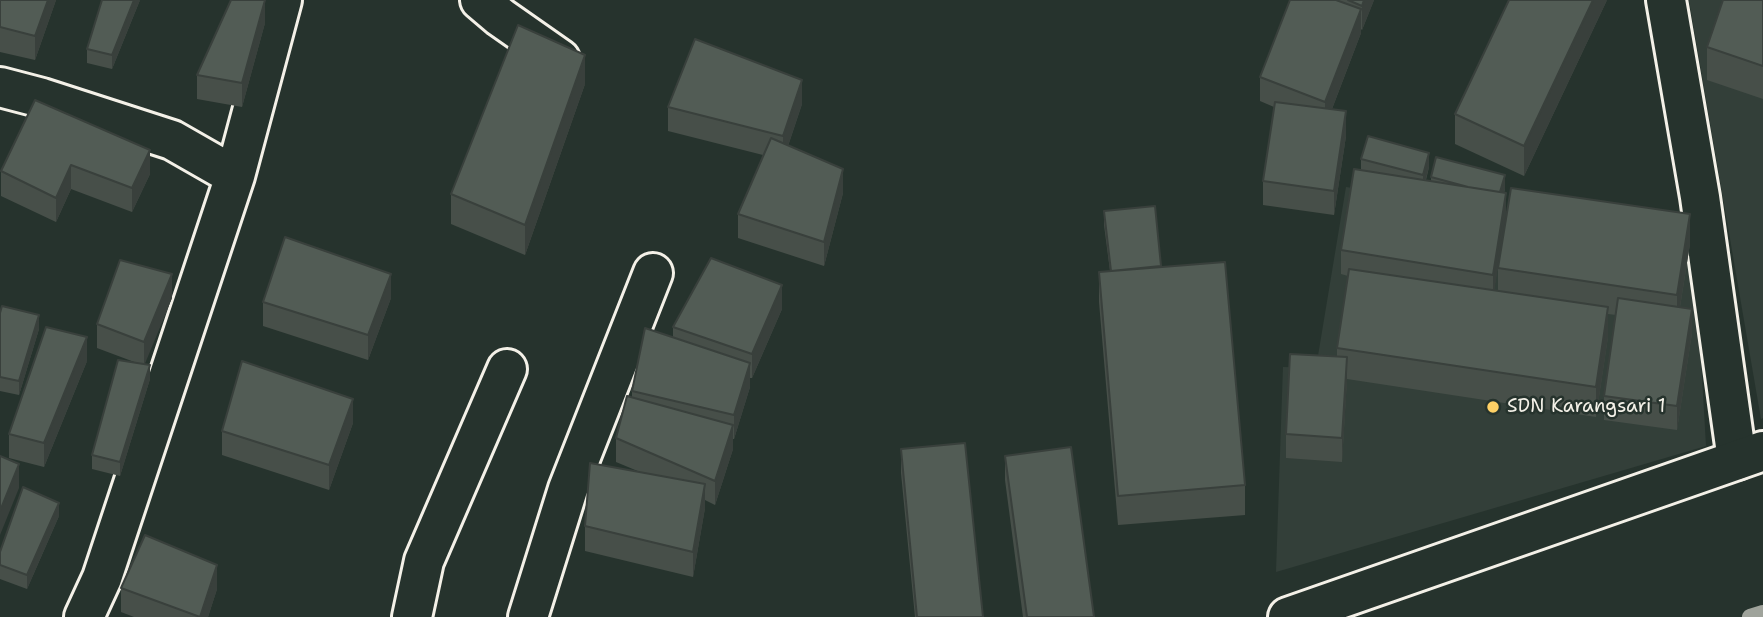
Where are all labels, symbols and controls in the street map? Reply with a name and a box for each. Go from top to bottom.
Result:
place label: SDN Karangsari 1 [1507,396,1666,418]
marker: SDN Karangsari 1 [1485,399,1501,415]

